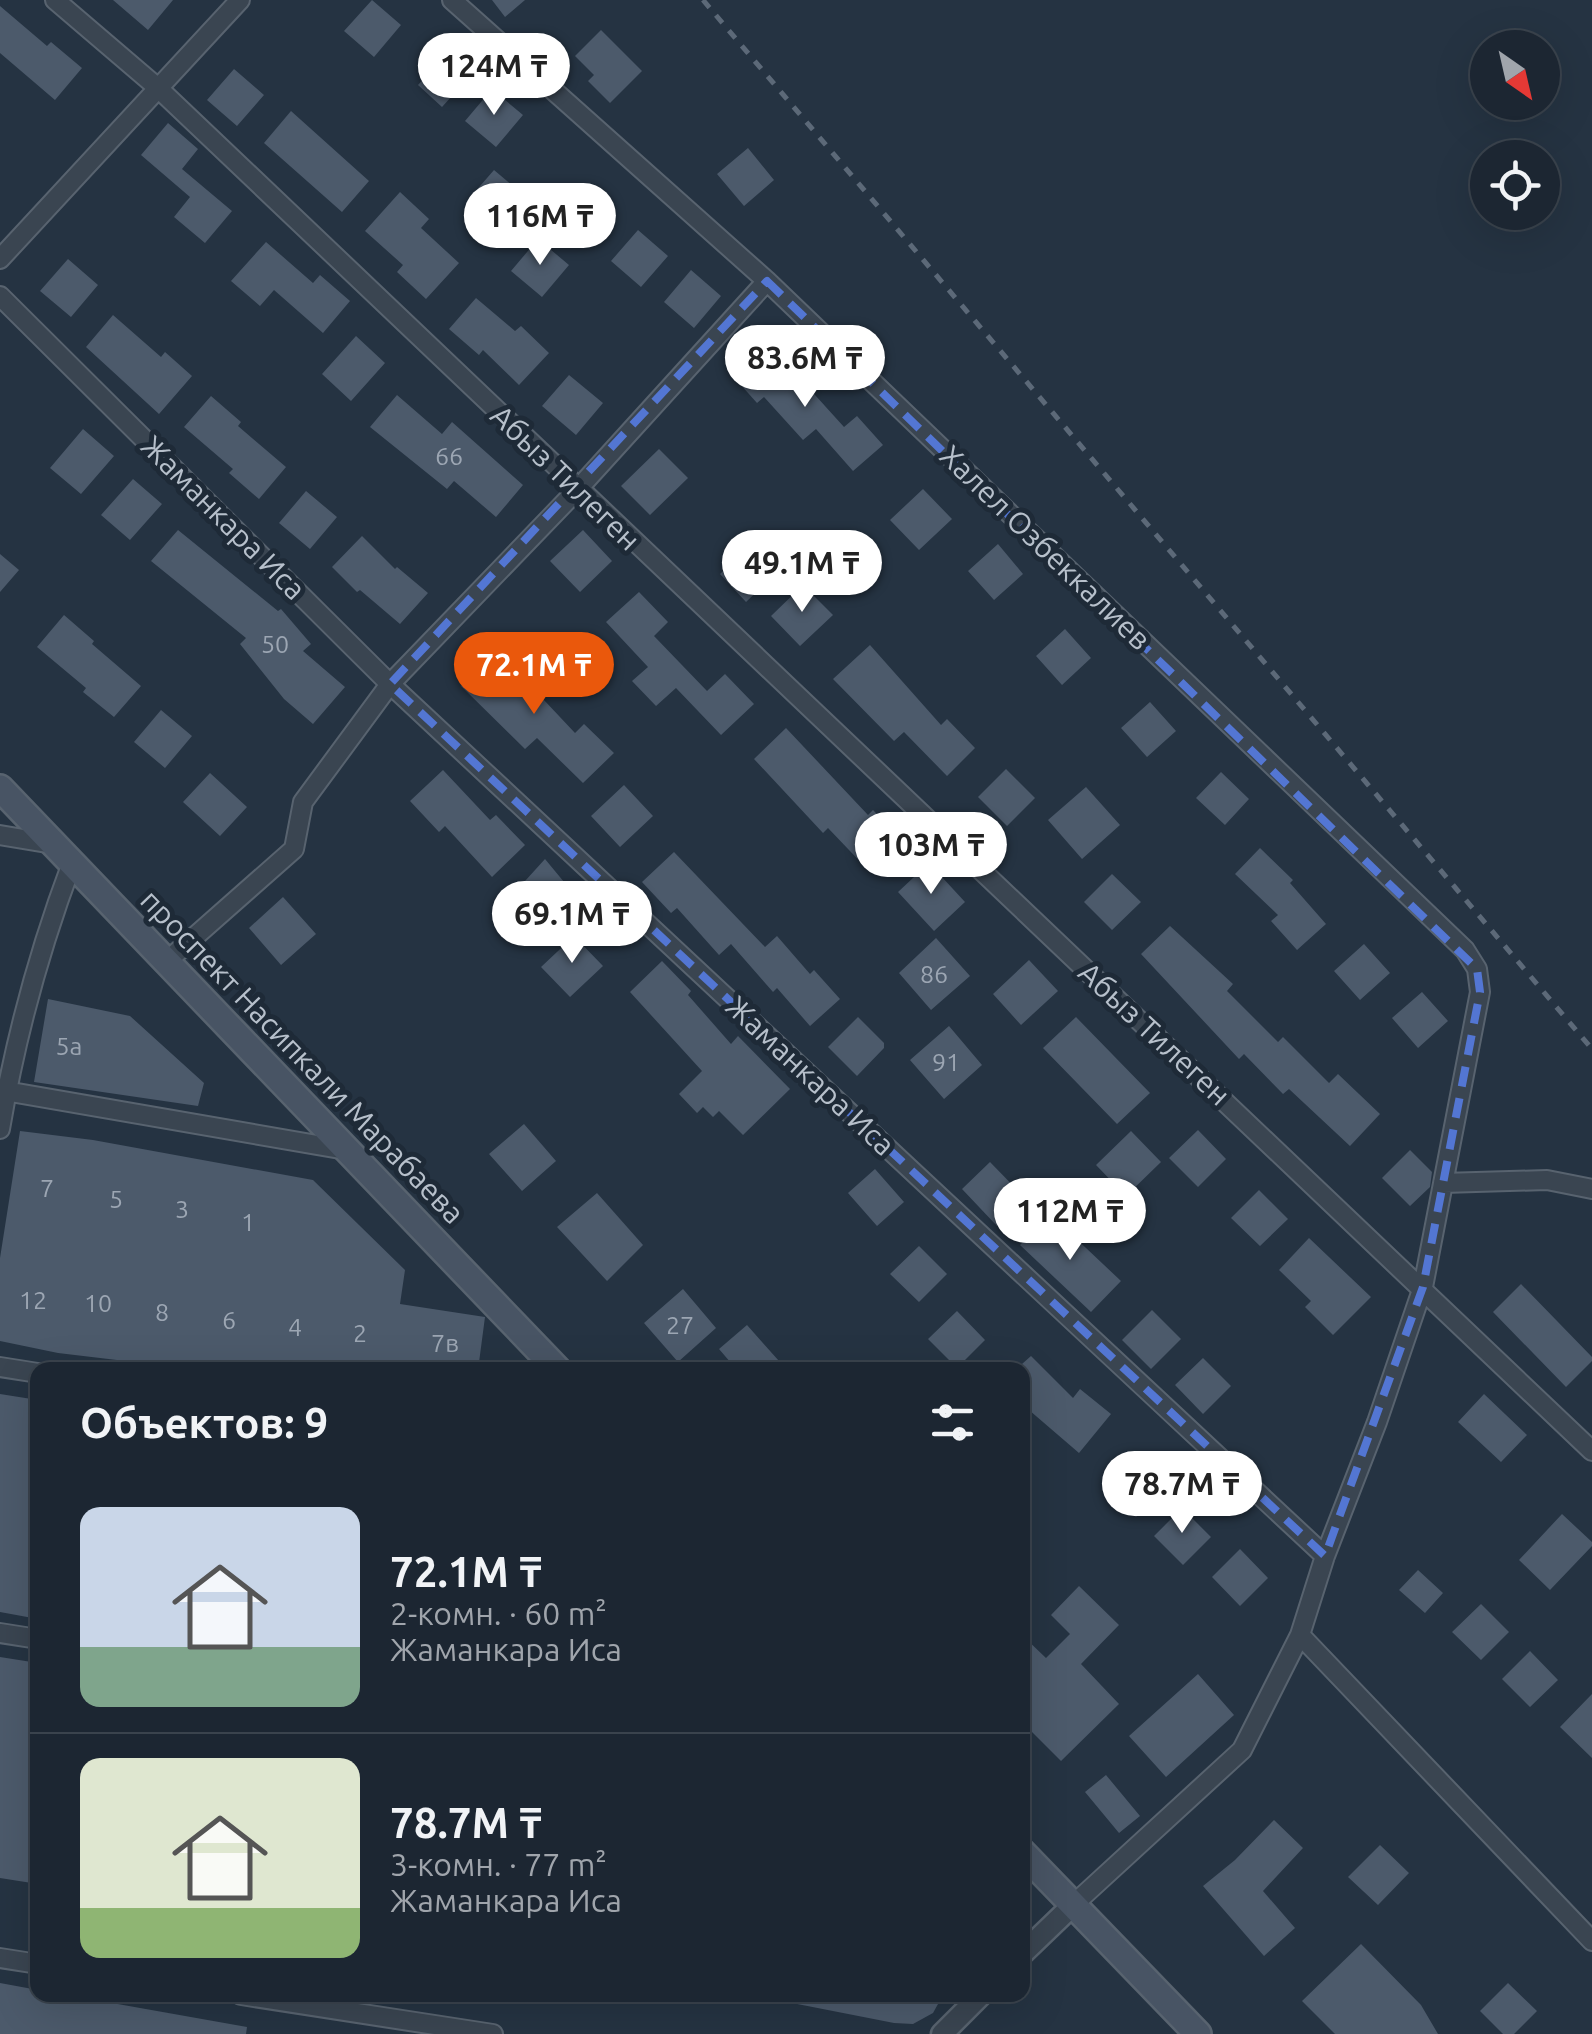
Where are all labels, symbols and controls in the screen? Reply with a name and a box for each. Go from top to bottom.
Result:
north arrow [1470,30,1560,120]
map controls [1470,30,1560,230]
pin: 124M ₸ [413,33,575,118]
text: 124M ₸ [440,47,548,83]
button: locate [1470,140,1560,230]
pin: 116M ₸ [459,183,621,268]
text: 116M ₸ [486,197,594,233]
pin: 83.6M ₸ [713,325,897,410]
text: 83.6M ₸ [747,339,863,375]
street label: Абыз Тилеген [484,398,647,557]
street label: Жаманкара Иса [135,428,313,606]
street label: Халел Озбеккалиев [934,438,1158,656]
house number: 66 [435,442,463,470]
pin: 49.1M ₸ [710,530,894,615]
text: 49.1M ₸ [744,544,860,580]
house number: 50 [261,630,289,658]
pin: 72.1M ₸ [442,632,626,717]
text: 72.1M ₸ [476,646,592,682]
pin: 103M ₸ [850,812,1012,897]
text: 103M ₸ [877,826,985,862]
pin: 69.1M ₸ [480,881,664,966]
street label: проспект Насипкали Марабаева [134,883,471,1230]
text: 69.1M ₸ [514,895,630,931]
street label: Абыз Тилеген [1072,955,1237,1112]
house number: 86 [920,960,948,988]
street label: Жаманкара Иса [720,989,902,1162]
house number: 5а [56,1032,82,1060]
house number: 91 [932,1048,960,1076]
house number: 7 [40,1174,54,1202]
pin: 112M ₸ [989,1178,1151,1263]
house number: 5 [109,1185,123,1213]
text: 112M ₸ [1016,1192,1124,1228]
house number: 3 [175,1195,189,1223]
house number: 1 [241,1208,255,1236]
house number: 12 [19,1286,47,1314]
house number: 10 [84,1289,112,1317]
house number: 8 [155,1298,169,1326]
house number: 6 [222,1306,236,1334]
house number: 27 [666,1311,694,1339]
house number: 4 [288,1313,302,1341]
house number: 2 [353,1319,367,1347]
house number: 7в [431,1329,459,1357]
icon: filters [925,1395,980,1450]
text: Объектов: 9 [80,1399,328,1446]
pin: 78.7M ₸ [1090,1451,1274,1536]
text: 78.7M ₸ [1124,1465,1240,1501]
icon: home [160,1547,280,1667]
text: 72.1M ₸ [390,1548,542,1595]
text: 2-комн. · 60 m² [390,1595,607,1631]
text: Жаманкара Иса [390,1631,622,1667]
icon: home [160,1798,280,1918]
text: 78.7M ₸ [390,1799,542,1846]
text: 3-комн. · 77 m² [390,1846,607,1882]
text: Жаманкара Иса [390,1882,622,1918]

